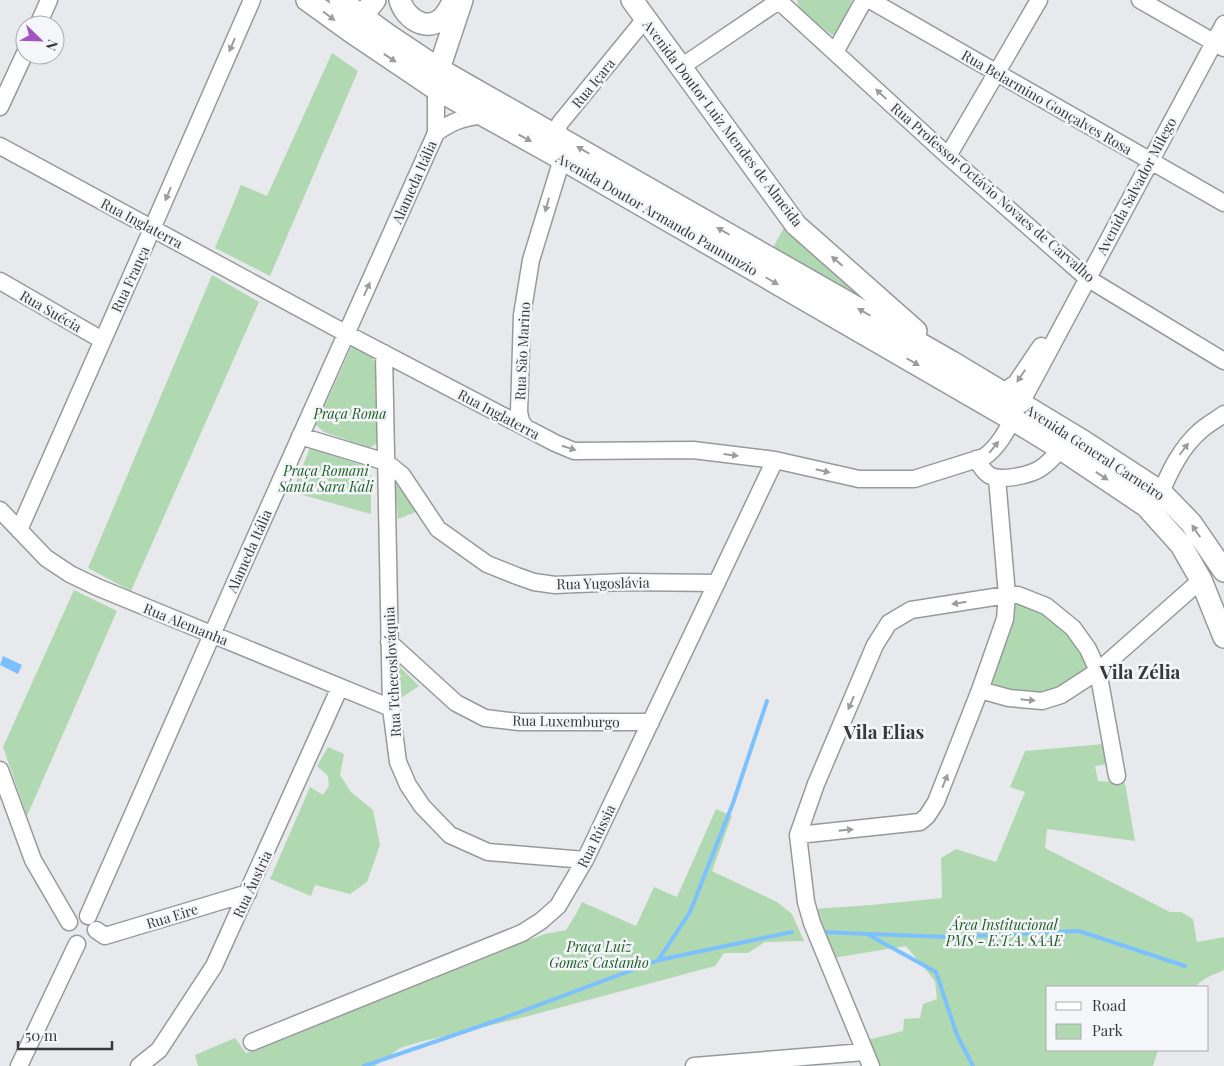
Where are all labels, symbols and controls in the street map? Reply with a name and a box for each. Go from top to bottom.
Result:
one-way arrow [322,10,335,20]
north arrow [15,15,65,65]
street label: Avenida Doutor Luiz Mendes de Almeida [638,15,807,230]
text: N [42,37,63,54]
one-way arrow [228,38,236,52]
street label: Rua Belarmino Gonçalves Rosa [958,45,1136,159]
one-way arrow [383,54,397,63]
street label: Rua Içara [567,54,619,112]
one-way arrow [875,88,887,100]
street label: Rua Professor Octávio Novaes de Carvalho [887,98,1099,286]
street label: Avenida Salvador Milego [1091,114,1180,259]
one-way arrow [518,134,532,143]
street label: Alameda Itália [387,137,441,228]
one-way arrow [575,146,590,154]
street label: Avenida Doutor Armando Pannunzio [552,148,762,280]
one-way arrow [163,187,171,201]
street label: Rua Inglaterra [98,193,186,253]
one-way arrow [543,198,551,213]
one-way arrow [716,227,731,235]
street label: Rua França [106,243,154,315]
one-way arrow [831,255,843,267]
one-way arrow [765,276,779,285]
one-way arrow [363,282,371,296]
street label: Rua Suécia [17,286,85,336]
street label: Rua São Marino [510,301,534,401]
one-way arrow [857,308,872,316]
one-way arrow [905,358,920,366]
one-way arrow [1016,369,1025,383]
street label: Rua Inglaterra [455,384,543,444]
street label: Avenida General Carneiro [1021,399,1169,504]
park label: Praça Roma [313,404,386,423]
one-way arrow [989,441,1000,454]
one-way arrow [1179,443,1190,456]
one-way arrow [562,444,577,452]
one-way arrow [723,451,739,459]
park label: Praça Romani Santa Sara Kali [278,461,374,496]
one-way arrow [815,467,830,475]
one-way arrow [1095,471,1109,481]
street label: Alameda Itália [222,506,276,597]
one-way arrow [1191,524,1201,538]
street label: Rua Yugoslávia [556,573,650,593]
street label: Rua Alemanha [141,598,231,650]
one-way arrow [950,599,966,607]
street label: Rua Tchecoslováquia [379,606,405,738]
district label: Vila Zélia [1099,658,1181,684]
one-way arrow [846,696,854,710]
one-way arrow [1020,696,1036,704]
street label: Rua Luxemburgo [512,711,620,731]
district label: Vila Elias [843,718,925,744]
one-way arrow [941,773,949,788]
street label: Rua Rússia [572,801,620,871]
one-way arrow [838,826,854,834]
street label: Rua Áustria [228,847,276,921]
street label: Rua Eire [144,899,200,933]
park label: Área Institucional PMS - E.T.A. SAAE [945,915,1063,950]
park label: Praça Luiz Gomes Castanho [549,937,649,972]
legend [1046,986,1209,1051]
text: Road [1092,995,1126,1015]
scale bar [18,1018,111,1050]
text: Park [1092,1020,1124,1040]
text: 50 m [25,1025,58,1045]

